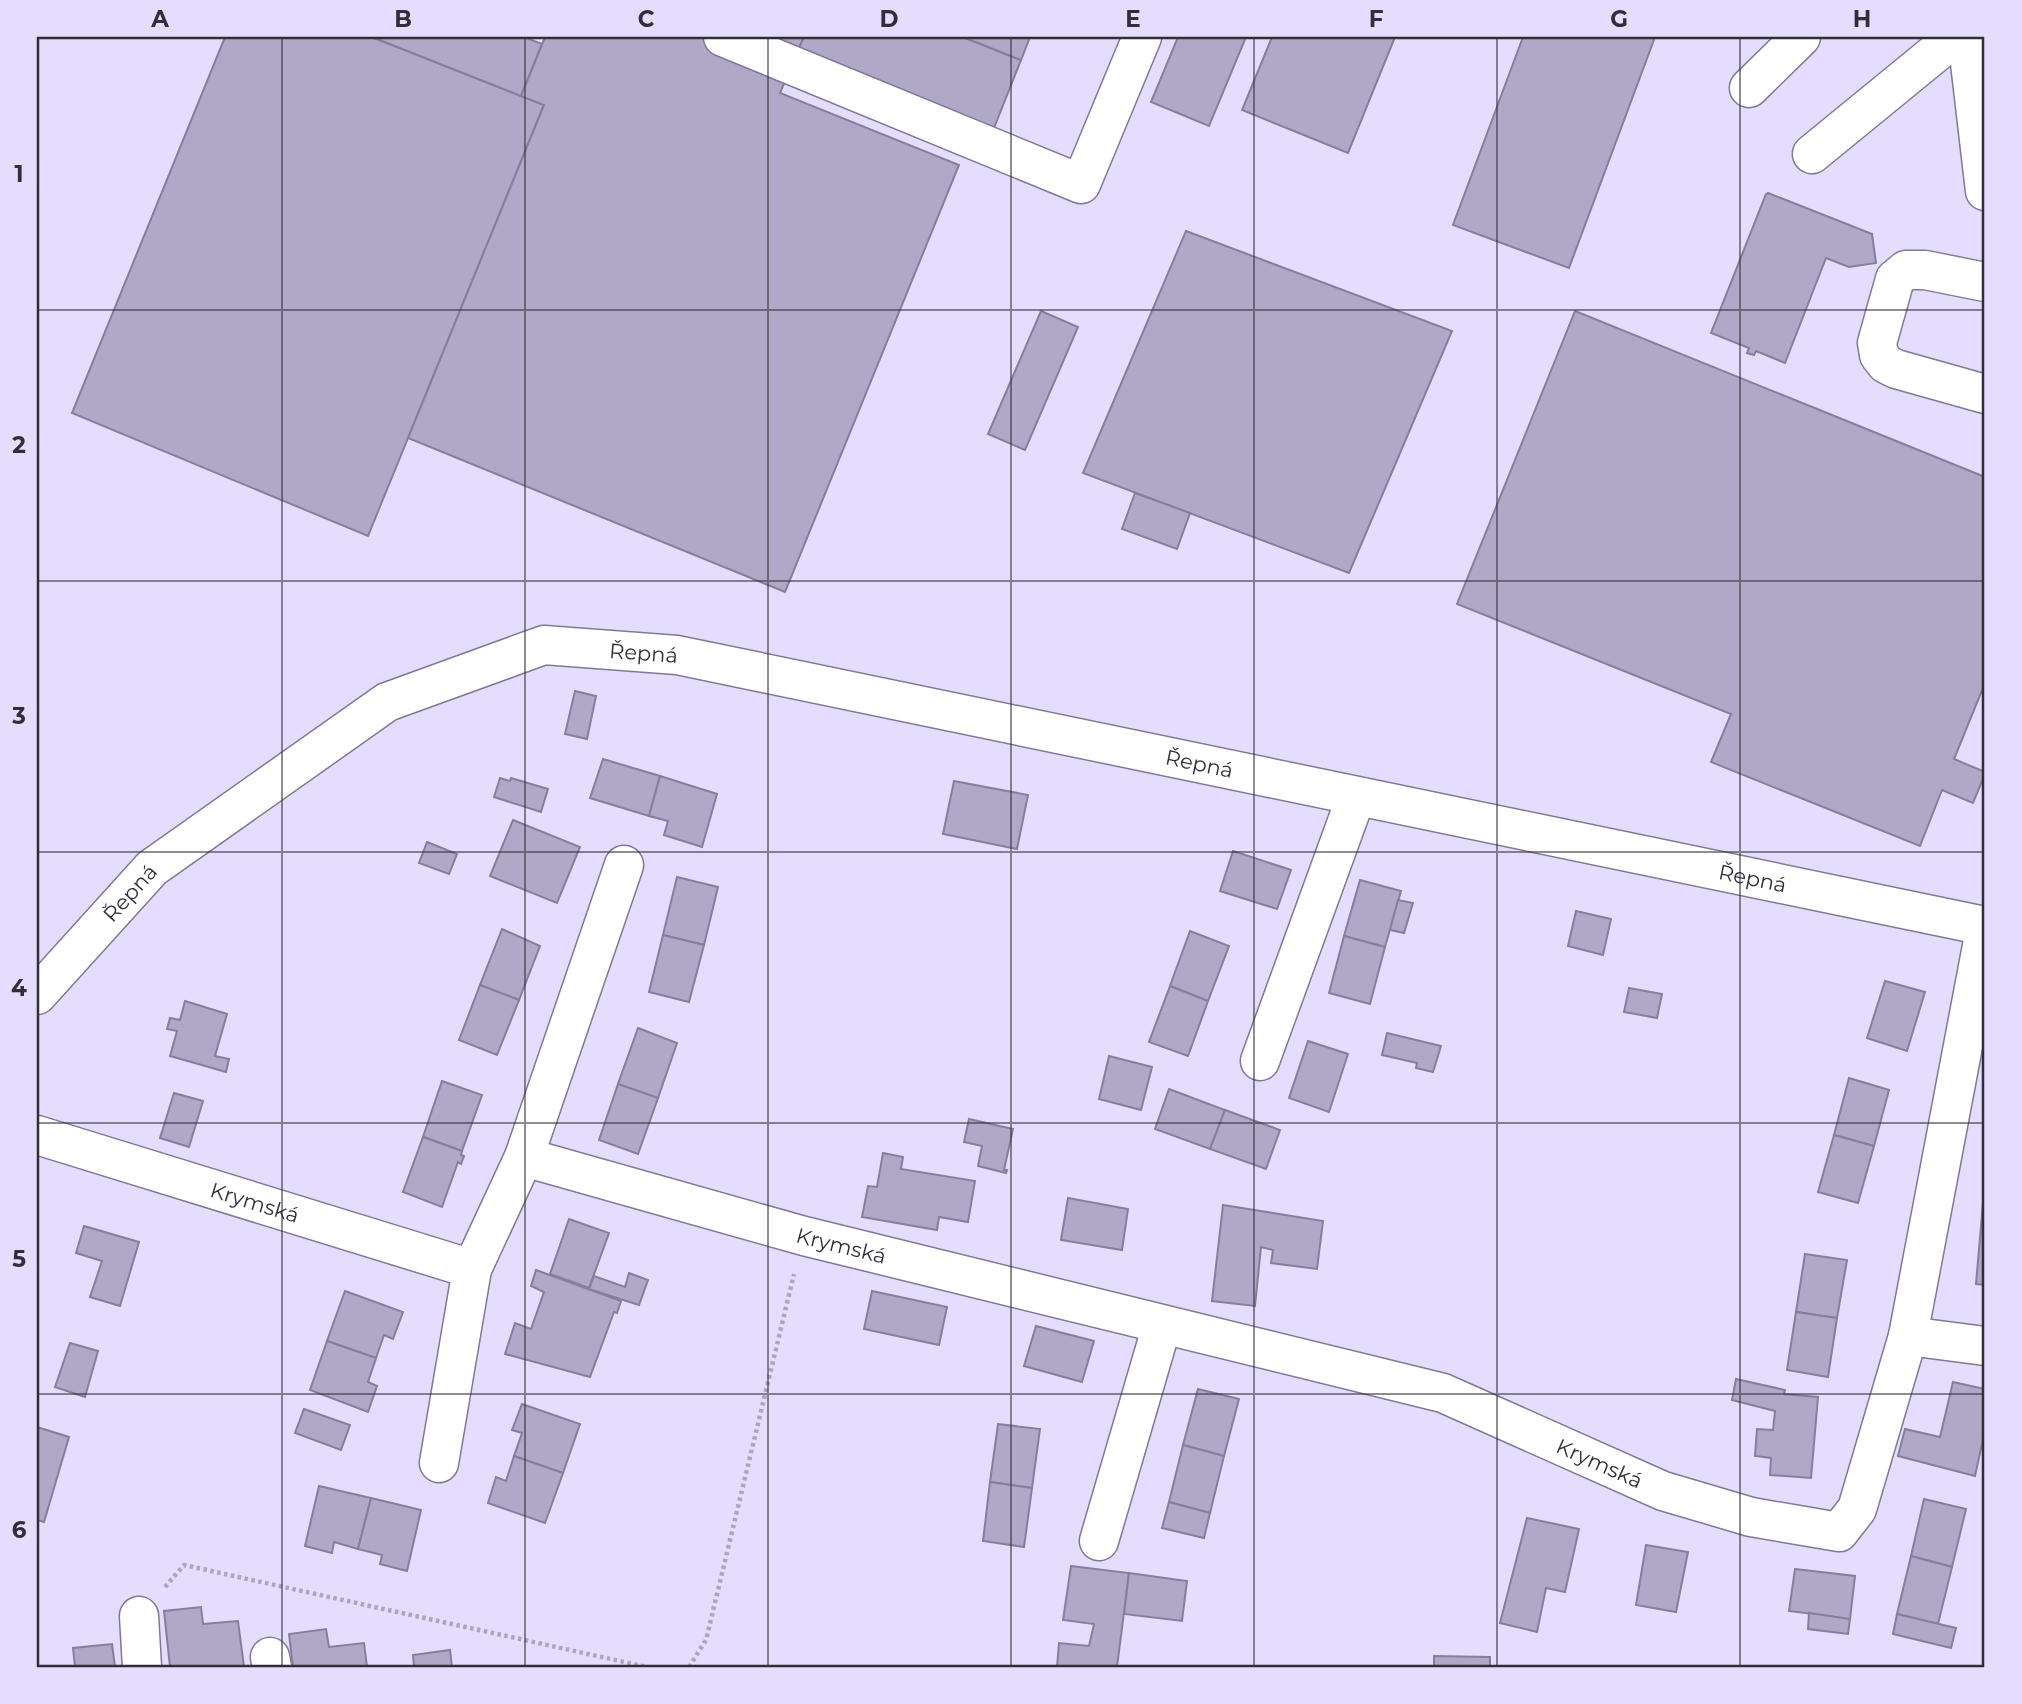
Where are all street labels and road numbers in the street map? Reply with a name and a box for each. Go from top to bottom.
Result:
street label: Řepná [608,637,679,668]
street label: Řepná [1163,744,1236,782]
street label: Řepná [97,859,162,927]
street label: Řepná [1717,859,1789,897]
street label: Krymská [207,1177,302,1228]
street label: Krymská [793,1222,889,1268]
street label: Krymská [1553,1433,1647,1493]

